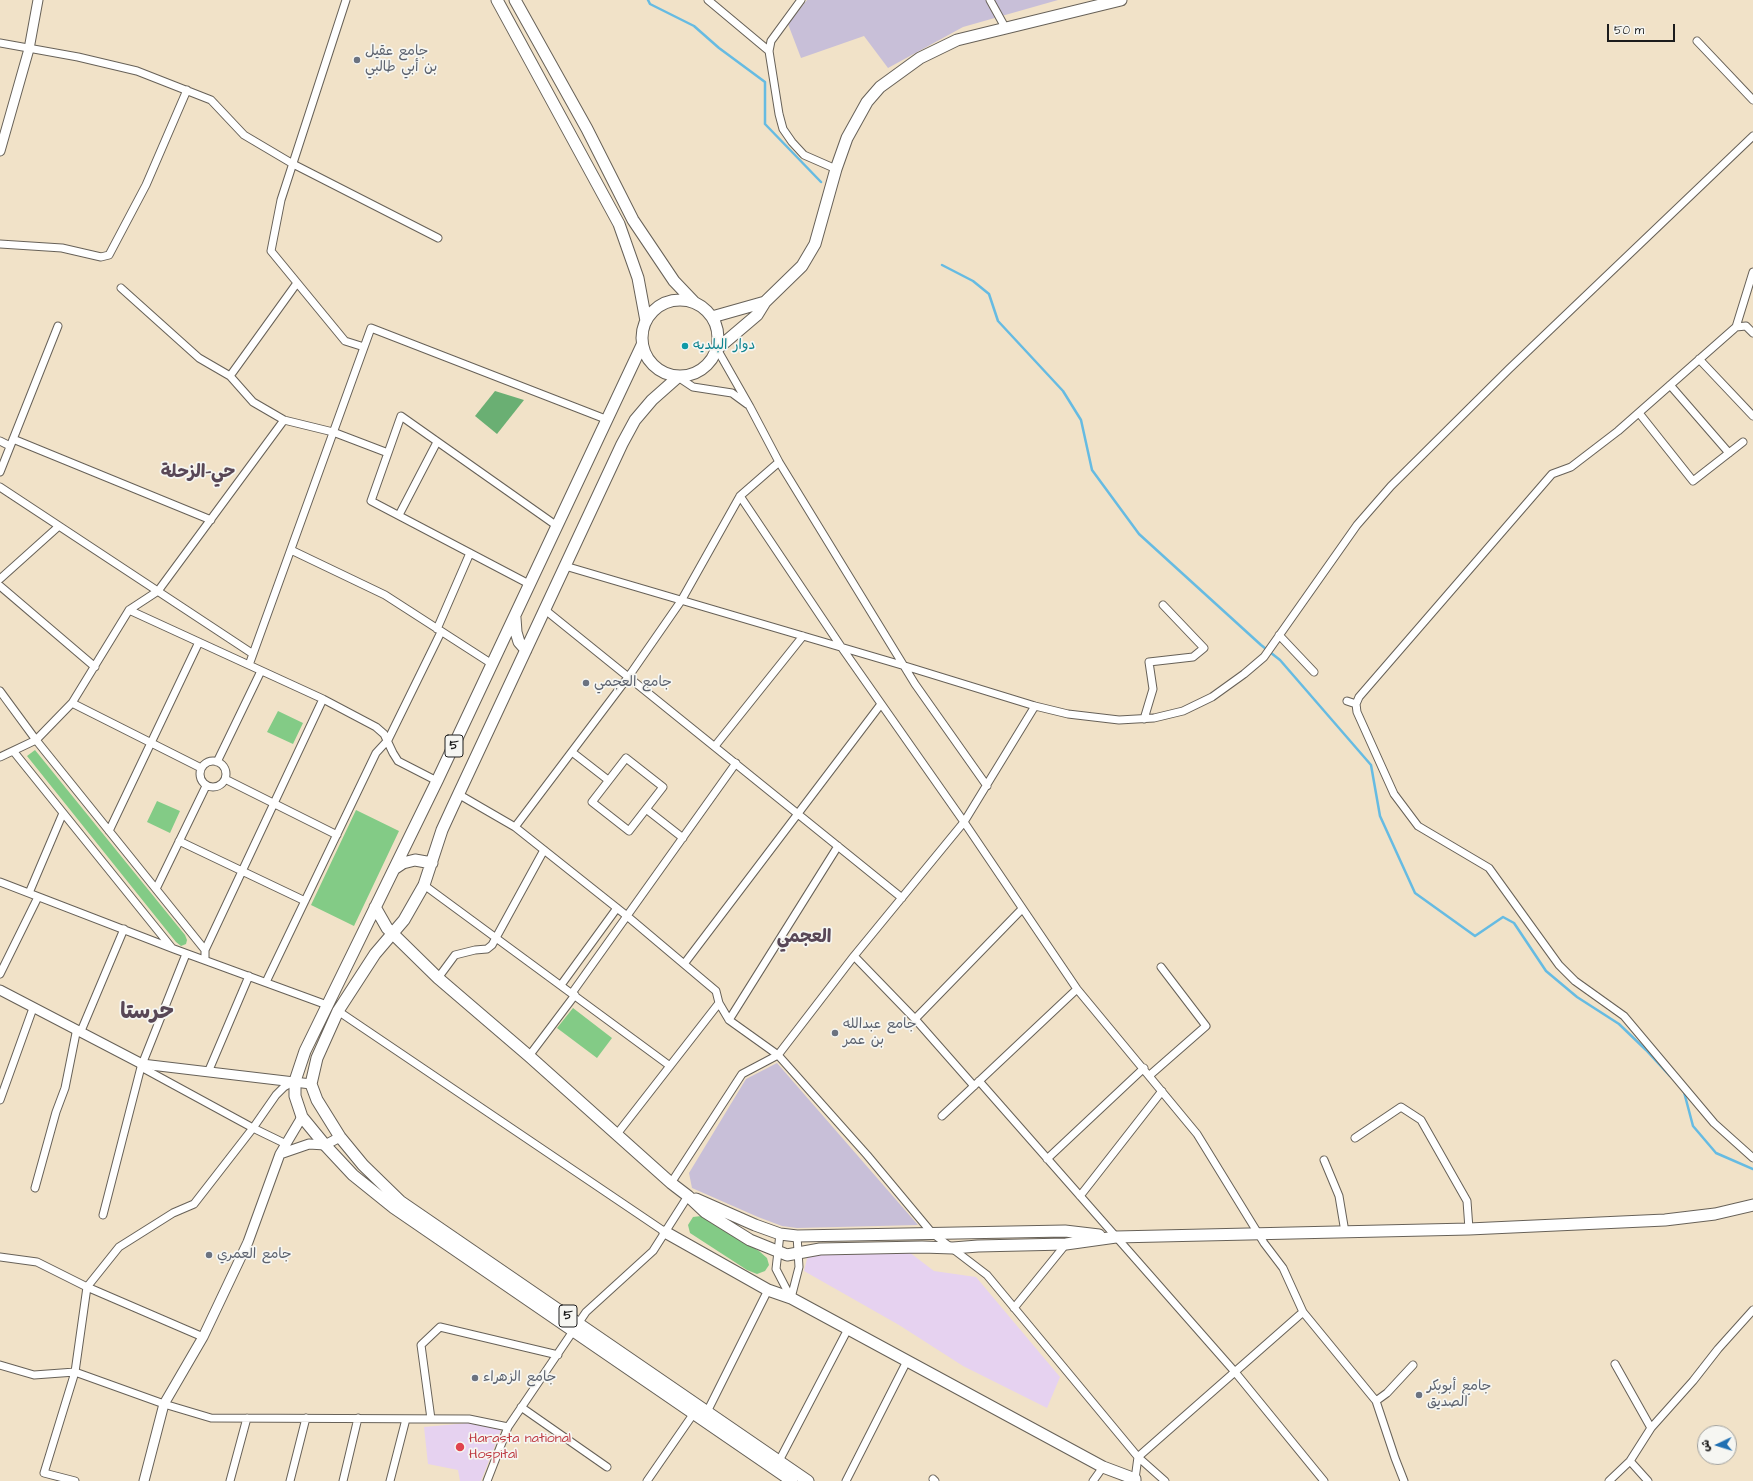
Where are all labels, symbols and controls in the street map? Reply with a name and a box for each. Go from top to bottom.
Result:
scale bar [1609,16,1677,42]
text: 50 m [1614,22,1644,39]
place label: جامع عقيل بن أبي طالبي [365,44,437,76]
marker: جامع عقيل بن أبي طالبي [352,55,362,65]
place label: دوار البلديه [693,338,755,354]
marker: دوار البلديه [680,341,690,351]
district label: حي-الزحلة [161,462,235,484]
place label: جامع العجمي [594,675,672,691]
marker: جامع العجمي [581,678,591,688]
road number: 5 [445,735,463,757]
district label: العجمي [777,927,831,949]
district label: حرستا [120,1000,174,1026]
place label: جامع عبدالله بن عمر [843,1017,916,1050]
marker: جامع عبدالله بن عمر [830,1028,840,1038]
place label: جامع العمري [217,1247,292,1263]
marker: جامع العمري [204,1250,214,1260]
road number: 5 [559,1305,577,1327]
place label: جامع الزهراء [483,1370,556,1386]
marker: جامع الزهراء [470,1373,480,1383]
place label: جامع أبوبكر الصديق [1427,1379,1491,1412]
marker: جامع أبوبكر الصديق [1414,1390,1424,1400]
north arrow [1697,1425,1737,1465]
place label: Harasta national Hospital [469,1431,571,1464]
text: ش [1698,1439,1713,1452]
marker: Harasta national Hospital [454,1441,466,1453]

